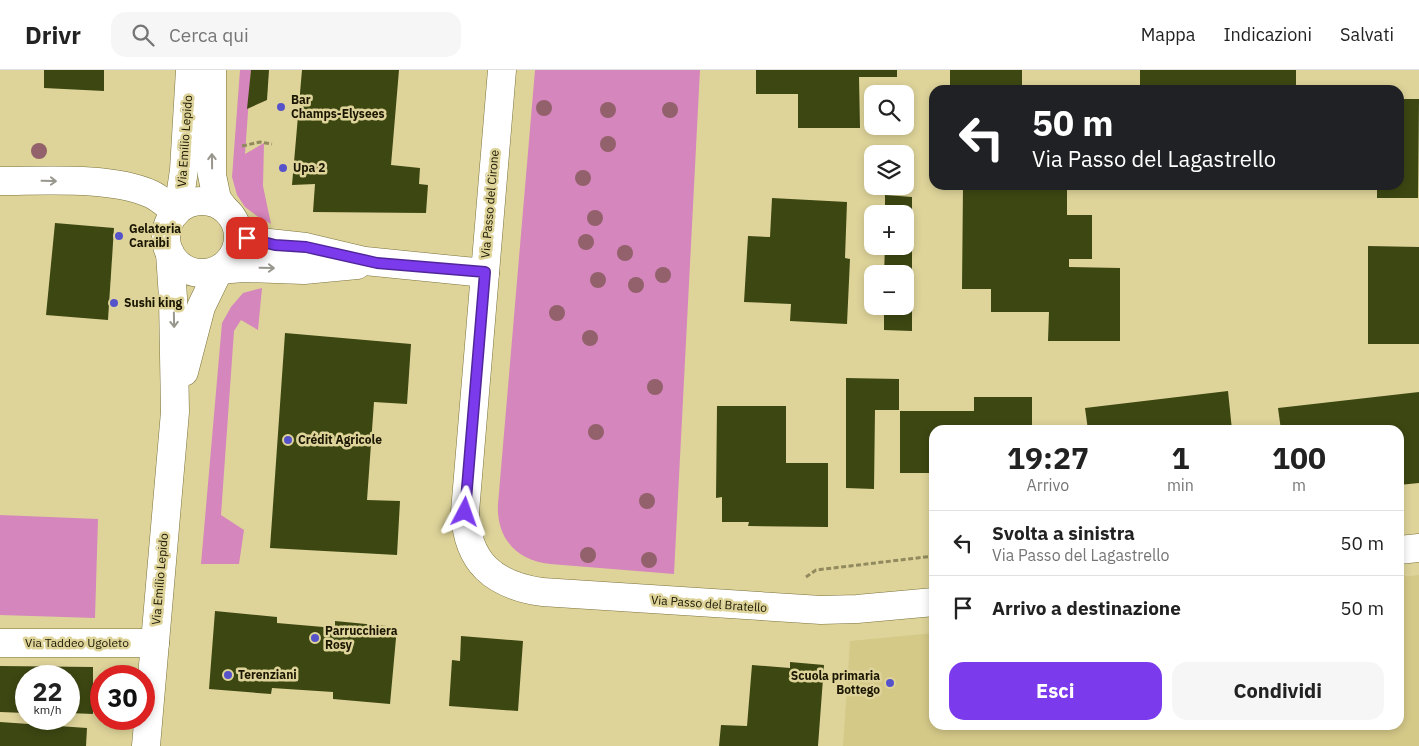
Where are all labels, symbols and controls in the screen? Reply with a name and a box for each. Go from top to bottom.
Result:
search box [111,12,461,57]
text: Drivr [25,19,81,51]
icon: search [129,21,157,49]
text: Cerca qui [169,23,249,47]
text: Mappa [1141,23,1195,46]
text: Indicazioni [1223,23,1312,46]
text: Salvati [1340,23,1394,46]
map controls [864,85,914,315]
button: search [864,85,914,135]
place label: Bar Champs-Elysees [291,92,384,121]
street label: Via Emilio Lepido [174,94,195,187]
text: 50 m [1032,100,1114,146]
marker: Bar Champs-Elysees [275,101,287,113]
icon: left [949,105,1014,170]
text: Via Passo del Lagastrello [1032,144,1276,173]
button: layers [864,145,914,195]
street label: Via Passo del Cirone [477,149,502,259]
one-way arrow [207,153,217,170]
place label: Upa 2 [293,160,325,175]
marker: Upa 2 [277,162,289,174]
one-way arrow [40,176,56,186]
button: + [864,205,914,255]
pin [226,217,268,259]
place label: Gelateria Caraibi [129,221,181,250]
icon: arrive [233,224,261,252]
marker: Gelateria Caraibi [113,230,125,242]
one-way arrow [259,264,275,273]
button: − [864,265,914,315]
place label: Sushi king [124,295,183,310]
marker: Sushi king [108,297,120,309]
one-way arrow [169,311,178,327]
place label: Crédit Agricole [298,432,382,447]
marker: Crédit Agricole [282,434,294,446]
text: 19:27 [1007,438,1089,477]
text: 1 [1171,438,1189,477]
text: 100 [1272,438,1326,477]
text: Arrivo [1027,475,1069,495]
text: min [1167,475,1194,495]
text: m [1292,475,1306,495]
position arrow [438,485,490,537]
text: Svolta a sinistra [992,521,1135,545]
icon: left [949,529,977,557]
text: 50 m [1340,531,1384,555]
street label: Via Emilio Lepido [148,532,171,625]
text: Via Passo del Lagastrello [992,545,1170,565]
street label: Via Passo del Bratello [650,592,768,615]
icon: arrive [949,594,977,622]
text: Arrivo a destinazione [992,596,1181,620]
text: 50 m [1340,596,1384,620]
place label: Parrucchiera Rosy [325,623,398,652]
marker: Parrucchiera Rosy [309,632,321,644]
street label: Via Taddeo Ugoleto [25,635,129,650]
button: Esci [949,662,1162,720]
button: Condividi [1172,662,1384,720]
speed limit sign: 30 [90,665,155,730]
place label: Terenziani [238,667,297,682]
place label: Scuola primaria Bottego [791,668,880,697]
marker: Terenziani [222,669,234,681]
text: 22 [32,675,63,708]
marker: Scuola primaria Bottego [884,677,896,689]
text: km/h [33,702,62,717]

